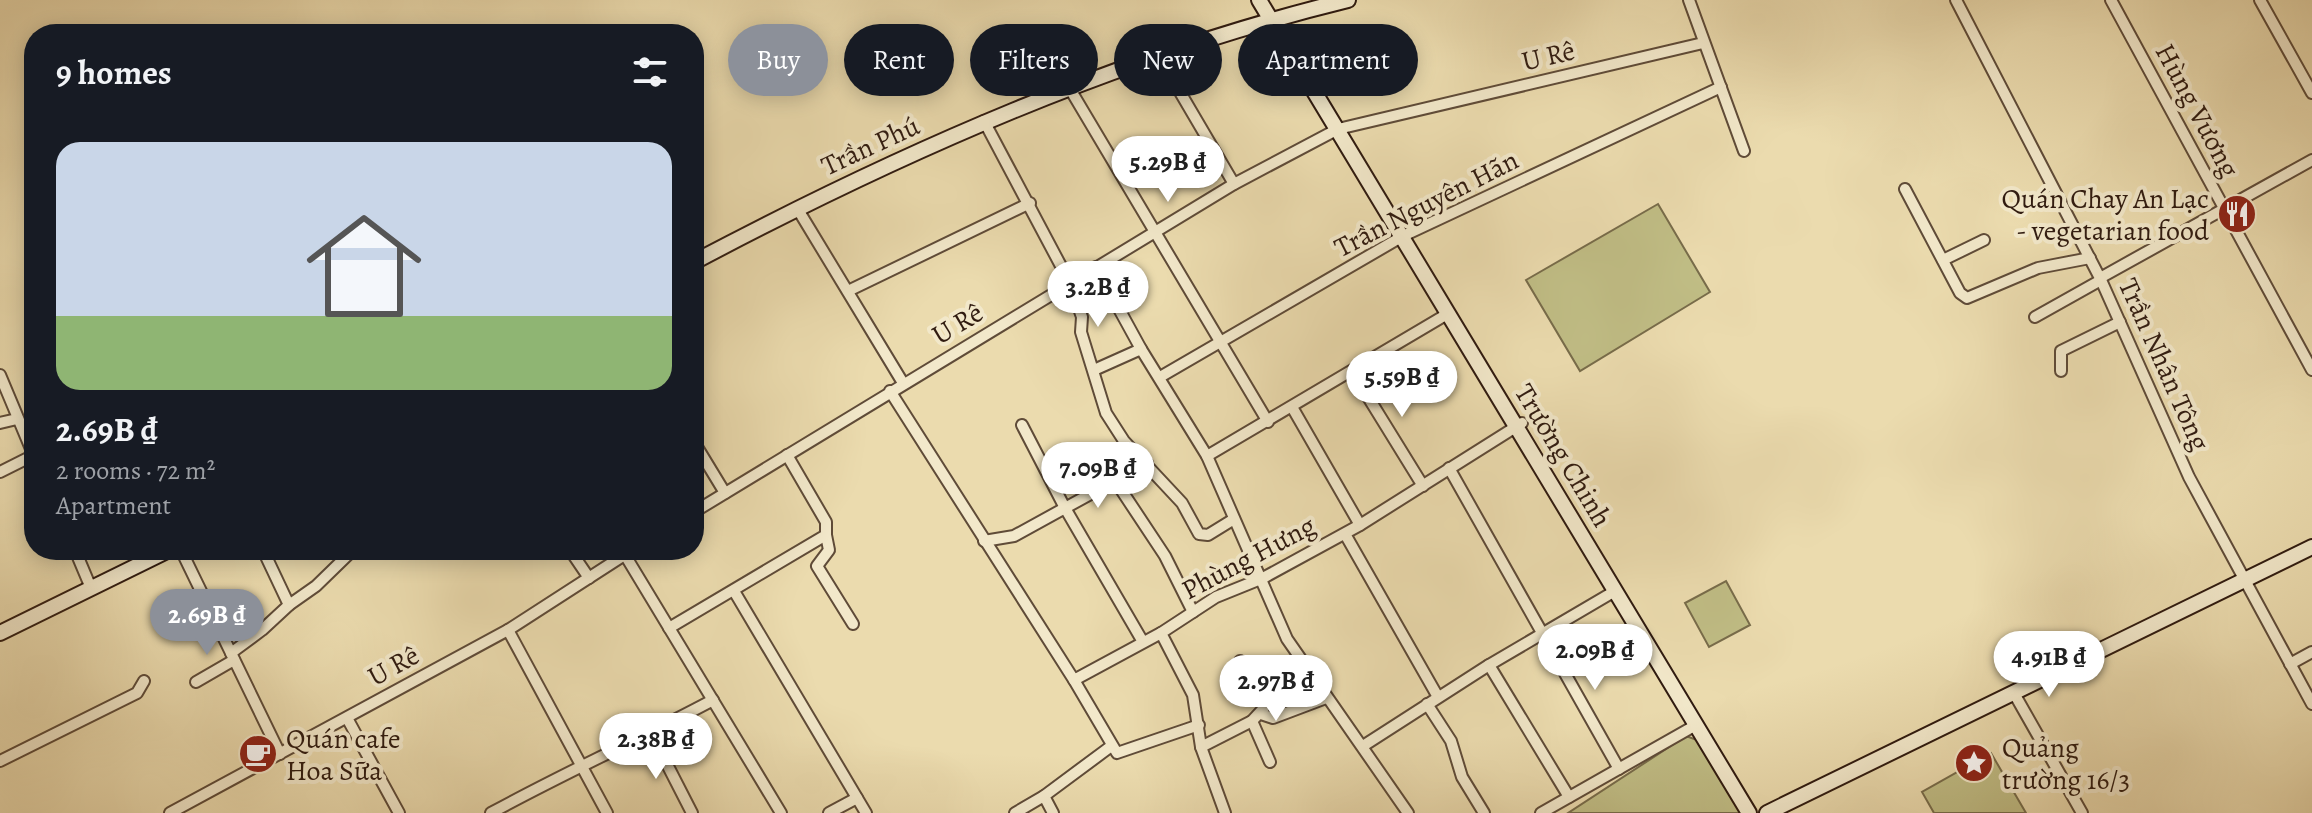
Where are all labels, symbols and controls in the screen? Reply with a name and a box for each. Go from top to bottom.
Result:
chip: Buy [728,24,828,96]
chip: Rent [844,24,954,96]
chip: Filters [970,24,1098,96]
chip: New [1114,24,1222,96]
chip: Apartment [1238,24,1418,96]
street label: U Rê [1518,31,1579,80]
street label: Hùng Vương [2146,37,2248,184]
text: 9 homes [56,49,172,96]
icon: filters [628,50,672,94]
street label: Trần Phú [815,106,927,185]
pin: 5.29B ₫ [1094,136,1242,204]
street label: Trần Nguyên Hãn [1328,141,1525,267]
text: 5.29B ₫ [1130,144,1206,179]
place label: Quán Chay An Lạc - vegetarian food [2002,180,2210,250]
restaurant icon: Quán Chay An Lạc - vegetarian food [2216,193,2258,235]
icon: home [292,194,436,338]
pin: 3.2B ₫ [1033,261,1163,329]
text: 3.2B ₫ [1066,269,1130,304]
street label: Trần Nhân Tông [2109,272,2219,457]
street label: U Rê [925,294,990,354]
pin: 5.59B ₫ [1328,351,1476,419]
text: 5.59B ₫ [1364,359,1440,394]
street label: Trường Chinh [1505,377,1621,534]
text: 2.69B ₫ [56,406,158,453]
pin: 7.09B ₫ [1024,442,1172,510]
text: 7.09B ₫ [1059,450,1137,485]
text: 2 rooms · 72 m² [56,453,215,488]
text: Apartment [56,488,171,523]
street label: Phùng Hưng [1175,507,1322,609]
pin: 2.69B ₫ [133,589,281,657]
text: 2.69B ₫ [168,597,246,632]
pin: 2.09B ₫ [1521,624,1669,692]
pin: 4.91B ₫ [1975,631,2123,699]
text: 2.09B ₫ [1556,632,1634,667]
street label: U Rê [361,636,426,695]
text: 4.91B ₫ [2012,639,2086,674]
pin: 2.97B ₫ [1202,655,1350,723]
text: 2.97B ₫ [1238,663,1314,698]
pin: 2.38B ₫ [582,713,730,781]
place label: Quán cafe Hoa Sữa [286,720,401,790]
text: 2.38B ₫ [617,721,695,756]
place label: Quảng trường 16/3 [2002,729,2130,799]
cafe icon: Quán cafe Hoa Sữa [237,733,279,775]
place icon: Quảng trường 16/3 [1953,742,1995,784]

